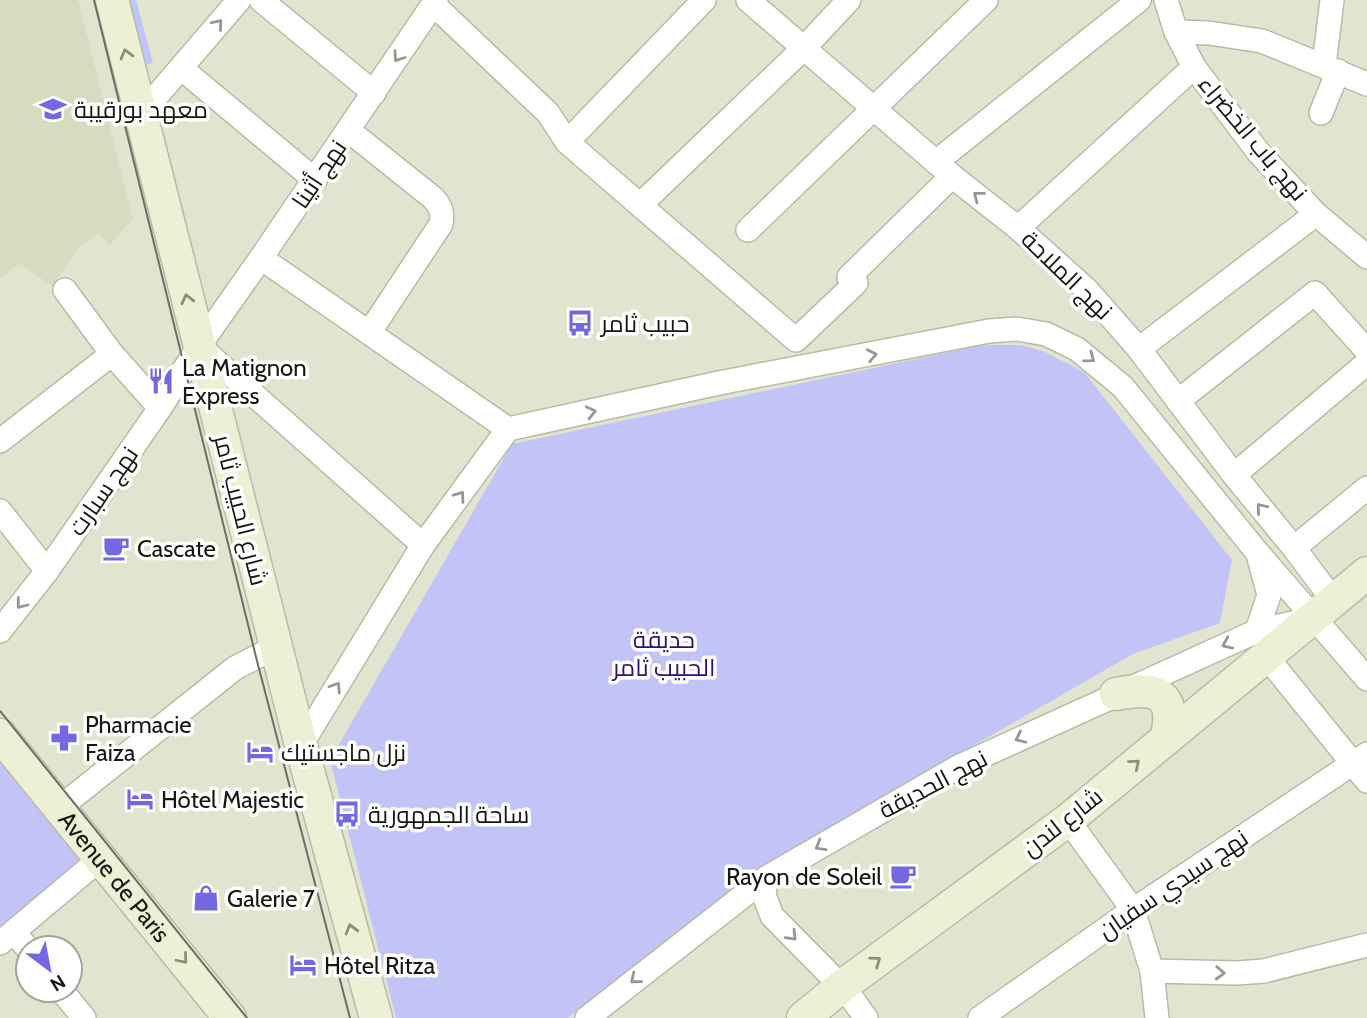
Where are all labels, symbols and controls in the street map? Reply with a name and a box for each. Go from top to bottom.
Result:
one-way arrow [210,19,222,32]
one-way arrow [120,49,135,61]
one-way arrow [394,49,406,62]
street label: نهج باب الخضراء [1191,70,1314,208]
school or university icon: معهد بورقيبة [38,94,68,124]
place label: معهد بورقيبة [74,95,208,124]
street label: نهج أثينا [285,134,354,215]
one-way arrow [973,192,986,204]
street label: نهج الملاحة [1014,225,1119,327]
one-way arrow [181,293,196,305]
bus stop icon: حبيب ثامر [565,308,595,338]
place label: حبيب ثامر [599,309,690,338]
one-way arrow [866,348,878,363]
one-way arrow [1082,350,1094,363]
place label: La Matignon Express [182,353,307,410]
restaurant icon: La Matignon Express [146,366,176,396]
one-way arrow [585,406,597,420]
street label: شارع الحبيب ثامر [206,430,274,589]
street label: نهج سبارت [62,441,146,542]
one-way arrow [451,491,464,504]
one-way arrow [1257,504,1269,517]
cafe icon: Cascate [101,533,131,563]
place label: Cascate [137,534,216,563]
one-way arrow [16,596,29,609]
park label: حديقة الحبيب ثامر [611,625,715,682]
one-way arrow [1222,636,1235,650]
one-way arrow [328,682,341,695]
place label: Pharmacie Faiza [85,710,192,767]
pharmacy icon: Pharmacie Faiza [49,723,79,753]
one-way arrow [1015,730,1027,744]
hotel icon: نزل ماجستيك [245,737,275,767]
place label: نزل ماجستيك [281,738,406,767]
street label: نهج الحديقة [874,743,993,826]
one-way arrow [1127,760,1140,772]
street label: شارع لندن [1016,782,1109,864]
hotel icon: Hôtel Majestic [125,784,155,814]
place label: Hôtel Majestic [161,785,304,814]
bus stop icon: ساحة الجمهورية [332,799,362,829]
place label: ساحة الجمهورية [368,800,529,829]
street label: Avenue de Paris [53,805,177,948]
street label: نهج سيدي سفيان [1092,823,1256,948]
one-way arrow [815,838,828,851]
cafe icon: Rayon de Soleil [888,861,918,891]
place label: Rayon de Soleil [726,862,882,891]
shop icon: Galerie 7 [191,883,221,913]
place label: Galerie 7 [227,884,315,913]
one-way arrow [345,923,359,935]
one-way arrow [783,928,796,941]
north arrow [14,934,84,1004]
hotel icon: Hôtel Ritza [288,950,318,980]
place label: Hôtel Ritza [324,951,436,980]
one-way arrow [174,952,187,964]
one-way arrow [868,956,881,969]
one-way arrow [1215,965,1226,980]
text: N [46,970,70,996]
one-way arrow [631,970,643,983]

